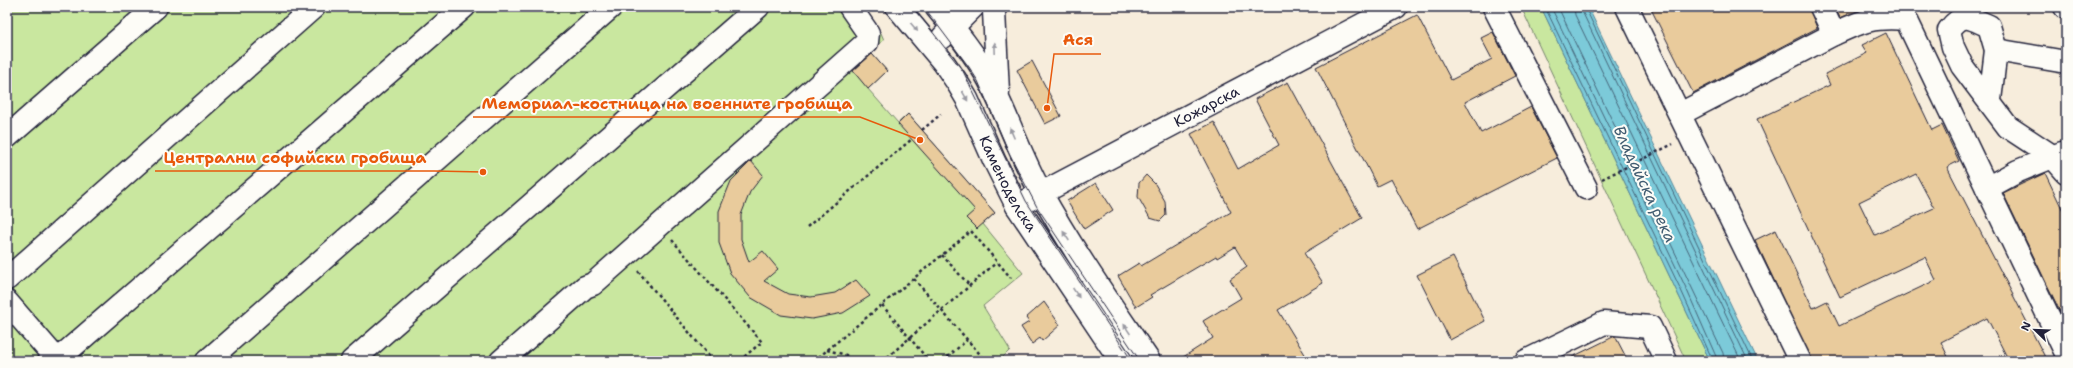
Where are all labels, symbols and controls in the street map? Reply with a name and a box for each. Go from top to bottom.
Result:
one-way arrow [910,22,919,33]
callout: Ася [1054,26,1101,54]
text: Ася [1063,29,1093,50]
one-way arrow [992,41,998,54]
street label: Кожарска [1170,81,1243,132]
callout: Мемориал-костница на военните гробища [473,89,860,117]
one-way arrow [962,90,969,102]
text: Мемориал-костница на военните гробища [482,93,852,114]
water label: Владайска река [1609,122,1681,246]
one-way arrow [1008,126,1014,138]
street label: Каменоделска [974,132,1042,236]
callout: Централни софийски гробища [155,143,434,171]
text: Централни софийски гробища [164,147,427,168]
one-way arrow [1063,230,1070,242]
one-way arrow [1072,288,1080,298]
north arrow [2015,310,2055,350]
text: N [2018,319,2035,333]
one-way arrow [1123,323,1131,334]

